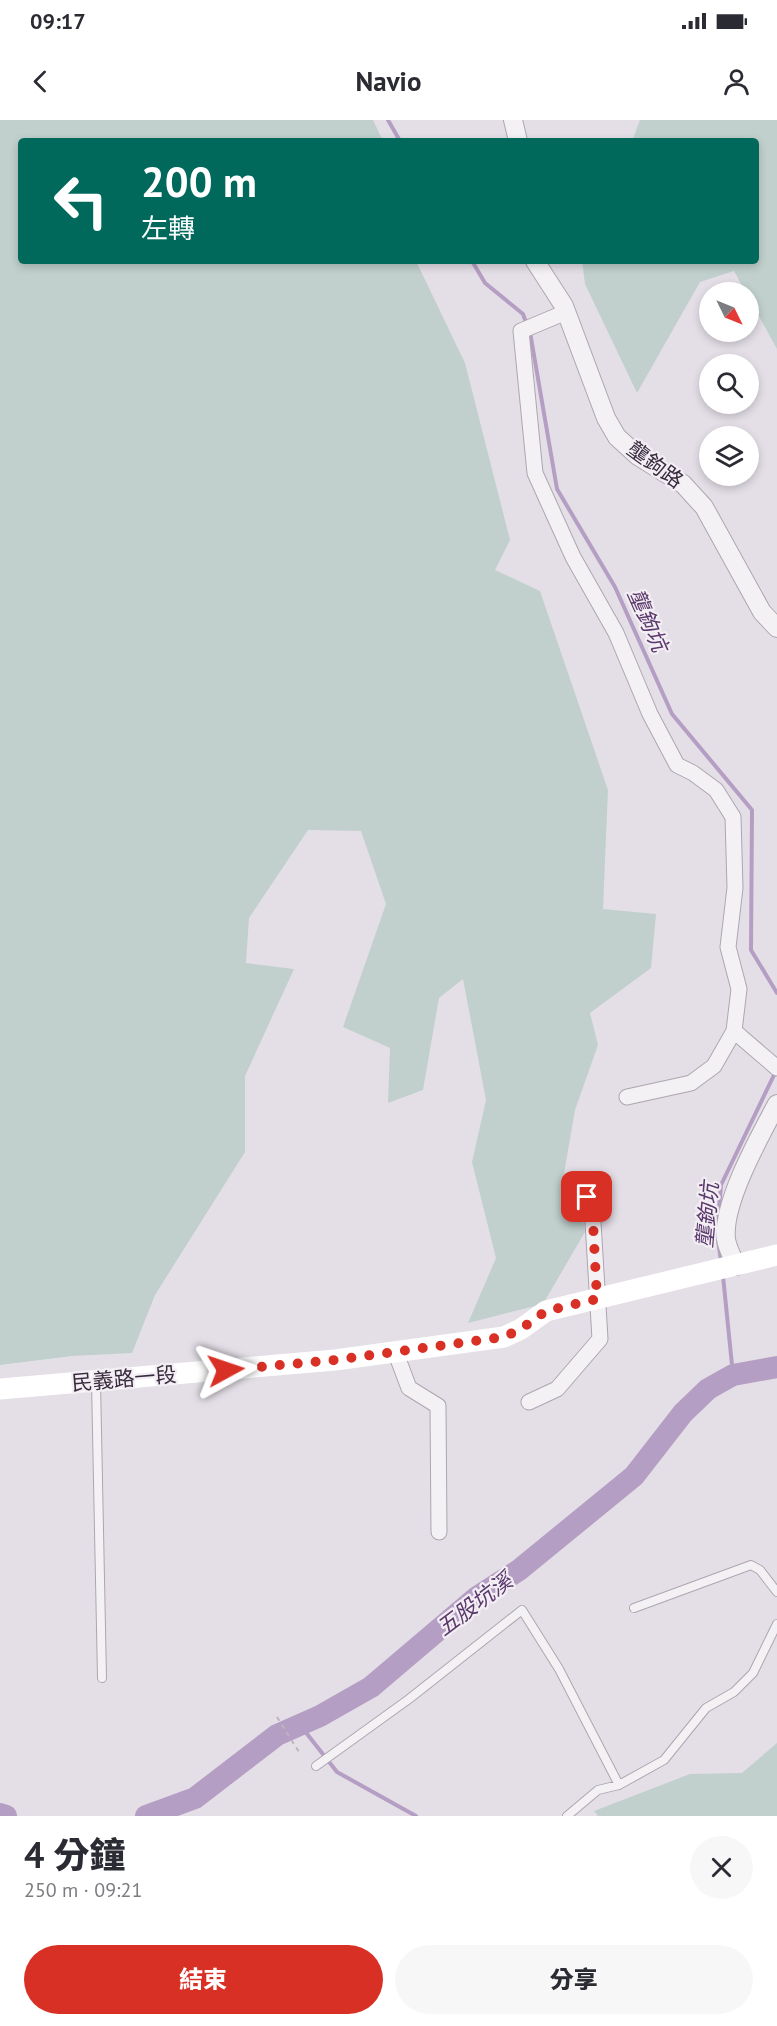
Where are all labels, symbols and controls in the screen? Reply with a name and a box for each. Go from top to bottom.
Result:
text: 09:17 [30,7,86,35]
text: Navio [356,64,421,98]
icon: back [24,65,57,98]
icon: person [720,65,753,98]
text: 200 m [141,154,257,209]
icon: left [42,162,120,240]
text: 左轉 [141,211,195,245]
north arrow [699,282,759,342]
map controls [699,282,759,486]
button: search [699,354,759,414]
button: layers [699,426,759,486]
street label: 壟鉤路 [622,435,689,494]
water label: 壟鉤坑 [622,584,675,659]
pin [561,1171,612,1222]
water label: 壟鉤坑 [690,1178,724,1249]
icon: arrive [570,1180,603,1213]
position arrow [194,1338,258,1402]
street label: 民義路一段 [70,1360,177,1397]
water label: 五股坑溪 [430,1565,520,1642]
text: 4 分鐘 [24,1831,126,1878]
button: close [690,1836,753,1899]
text: 250 m · 09:21 [24,1877,142,1903]
button: 結束 [24,1945,383,2014]
button: 分享 [395,1945,753,2014]

